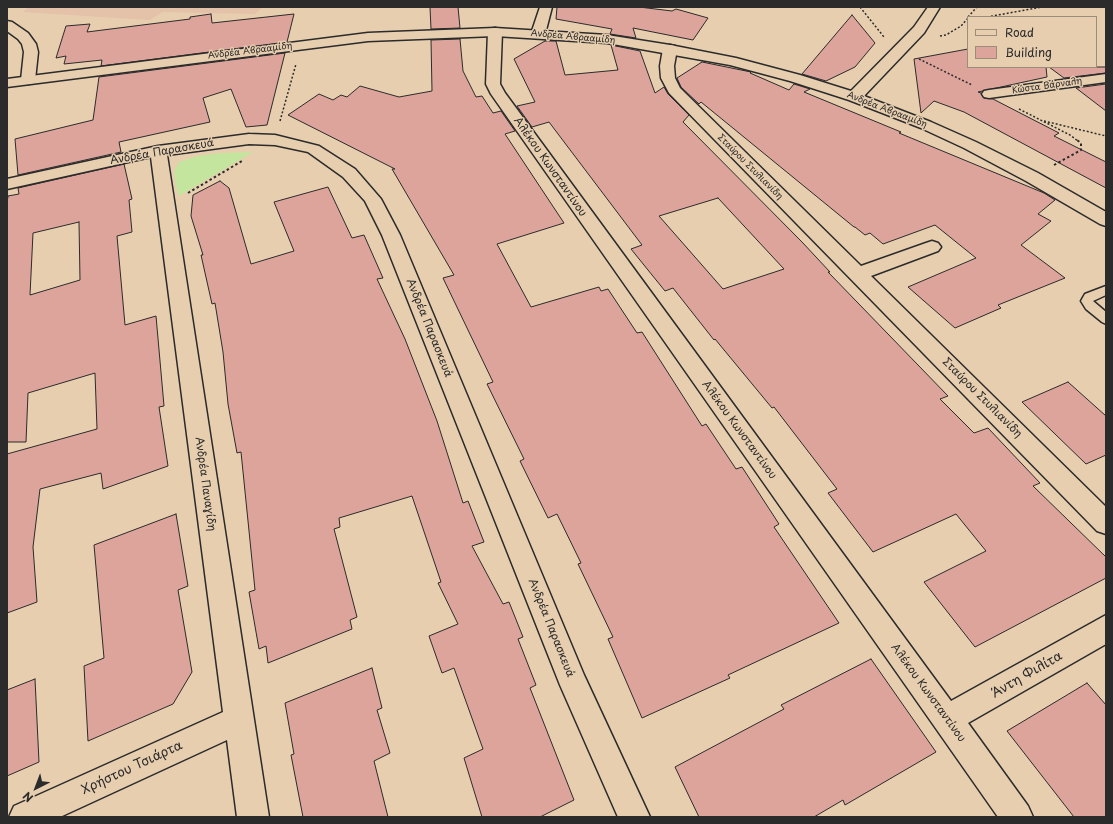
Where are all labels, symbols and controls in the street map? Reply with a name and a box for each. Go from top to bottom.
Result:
legend [967,16,1097,68]
text: Road [1005,23,1034,41]
street label: Ανδρέα Αβρααμίδη [530,28,616,46]
street label: Ανδρέα Αβρααμίδη [207,40,293,62]
text: Building [1005,43,1052,61]
street label: Κώστα Βάρναλη [1011,76,1083,96]
street label: Ανδρέα Αβρααμίδη [845,90,929,130]
street label: Αλέκου Κωνσταντίνου [511,115,589,219]
street label: Σταύρου Στυλιανίδη [715,132,785,202]
street label: Ανδρέα Παρασκευά [109,136,215,168]
street label: Ανδρέα Παρασκευά [403,277,455,379]
street label: Σταύρου Στυλιανίδη [939,355,1025,441]
street label: Αλέκου Κωνσταντίνου [699,378,779,482]
street label: Ανδρέα Παναγίδη [192,436,218,532]
street label: Ανδρέα Παρασκευά [525,577,577,679]
street label: Αλέκου Κωνσταντίνου [888,641,968,745]
street label: Άντη Φιλίτα [989,648,1065,702]
street label: Χρήστου Τσιάρτα [79,738,185,798]
north arrow [16,768,56,808]
text: N [19,788,37,807]

